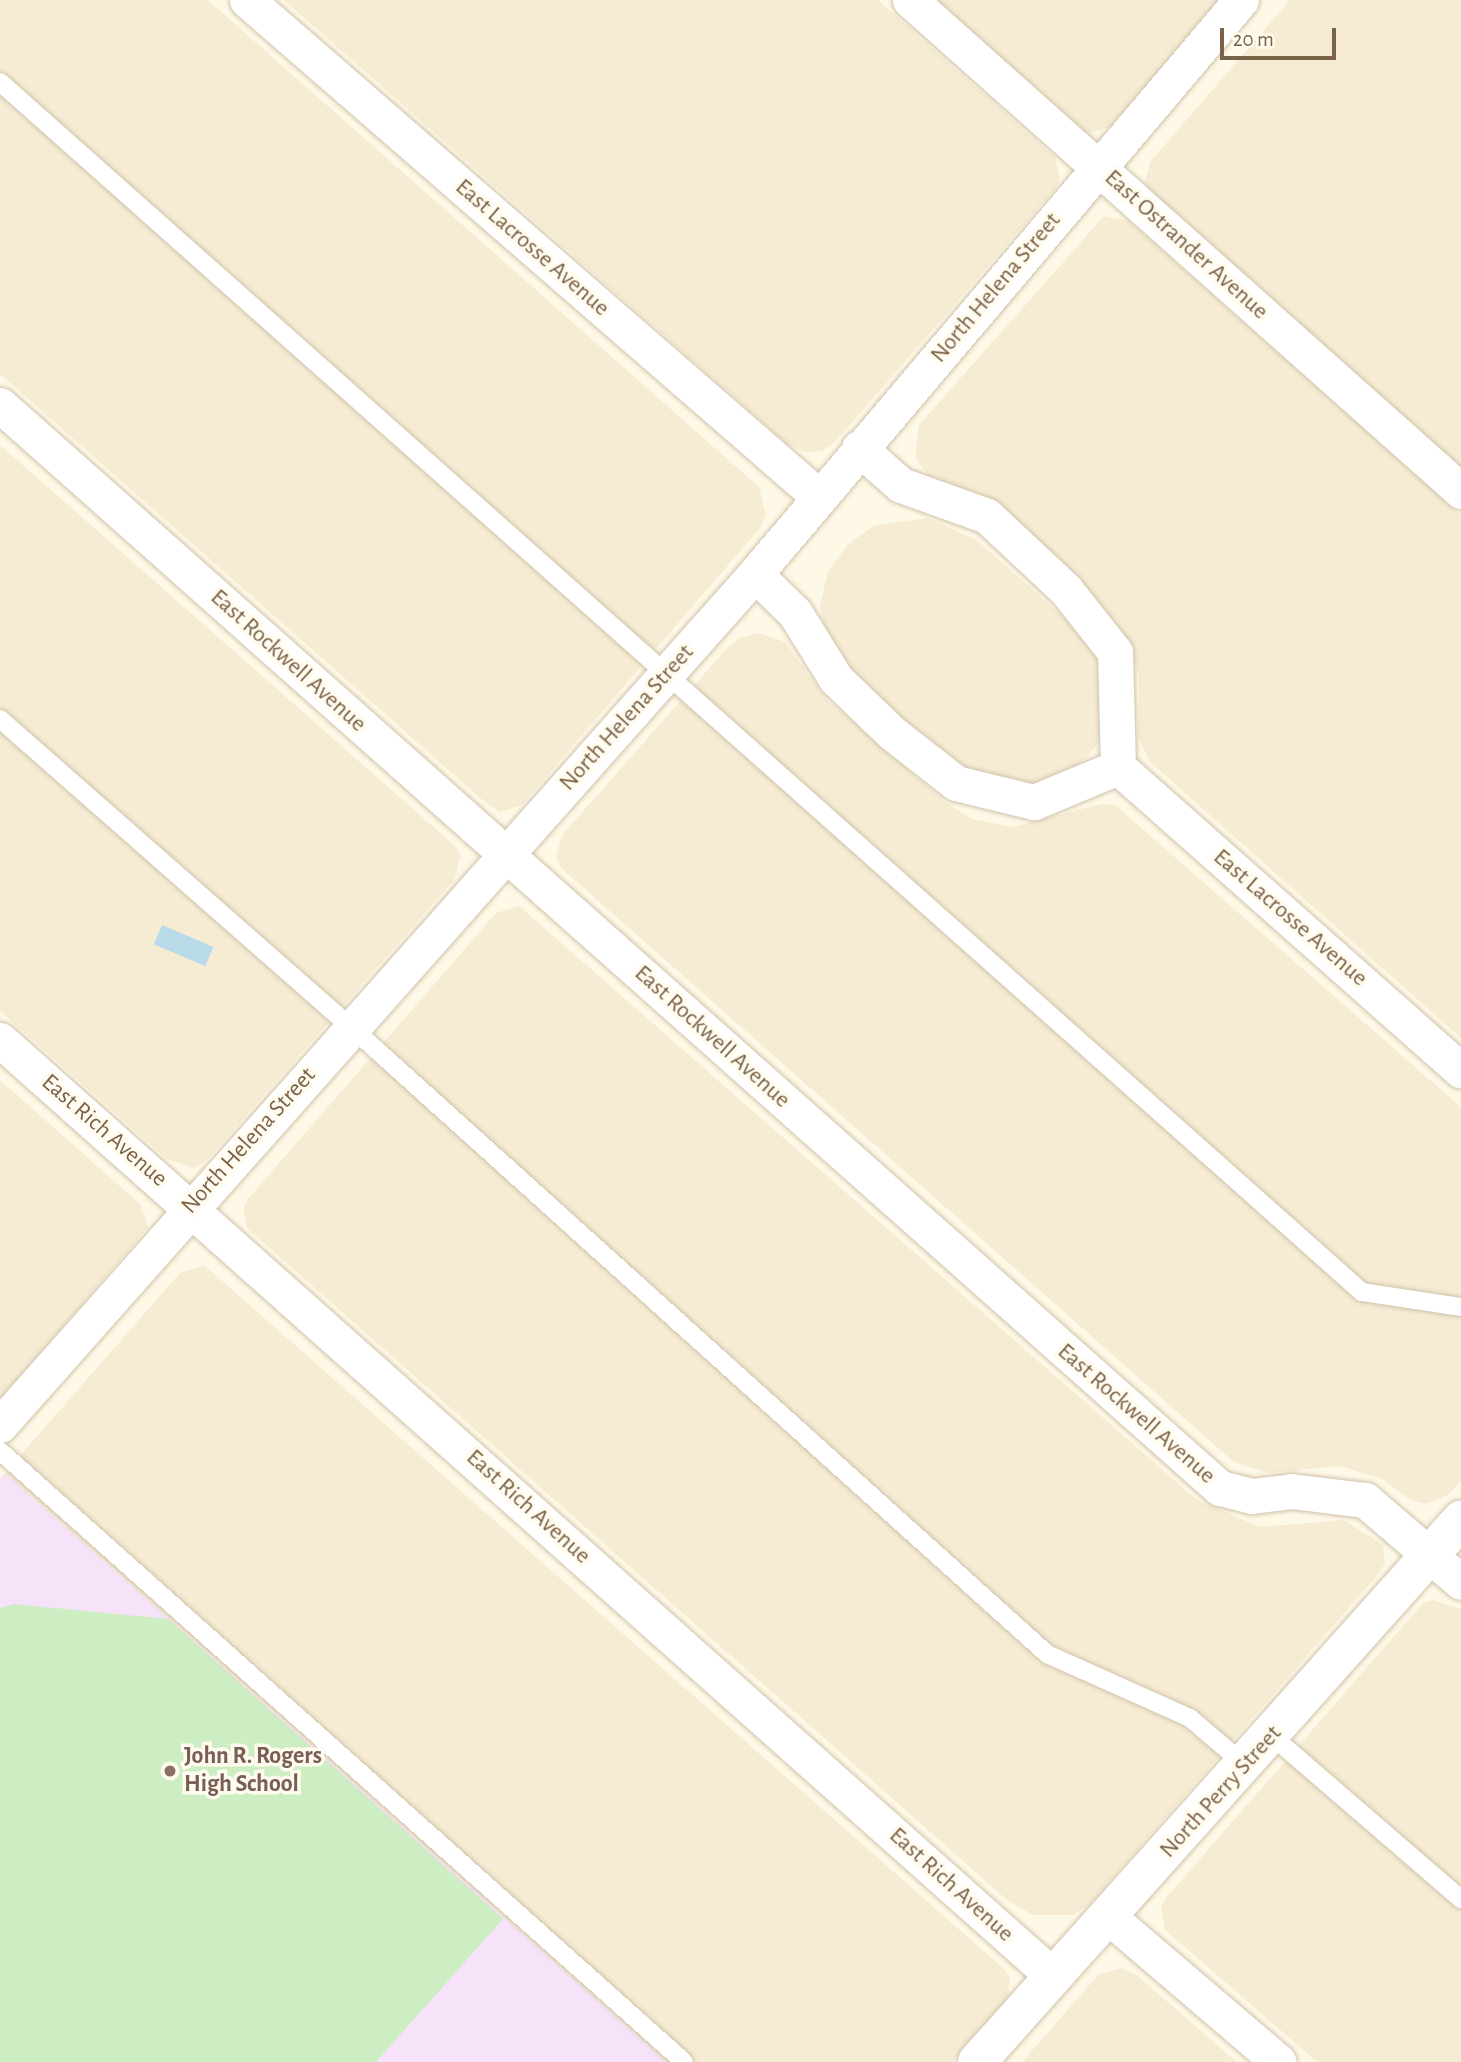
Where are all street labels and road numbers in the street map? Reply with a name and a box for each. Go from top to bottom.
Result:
street label: East Ostrander Avenue [1098,164,1274,326]
street label: East Lacrosse Avenue [449,173,615,323]
street label: North Helena Street [925,207,1067,369]
street label: East Rockwell Avenue [204,583,372,739]
street label: North Helena Street [554,639,700,797]
street label: East Lacrosse Avenue [1207,843,1373,993]
street label: East Rockwell Avenue [628,959,796,1115]
street label: North Helena Street [176,1062,322,1220]
street label: East Rich Avenue [35,1068,173,1194]
street label: East Rockwell Avenue [1051,1338,1221,1490]
street label: East Rich Avenue [460,1444,596,1570]
street label: North Perry Street [1154,1720,1288,1864]
street label: East Rich Avenue [883,1822,1019,1948]

